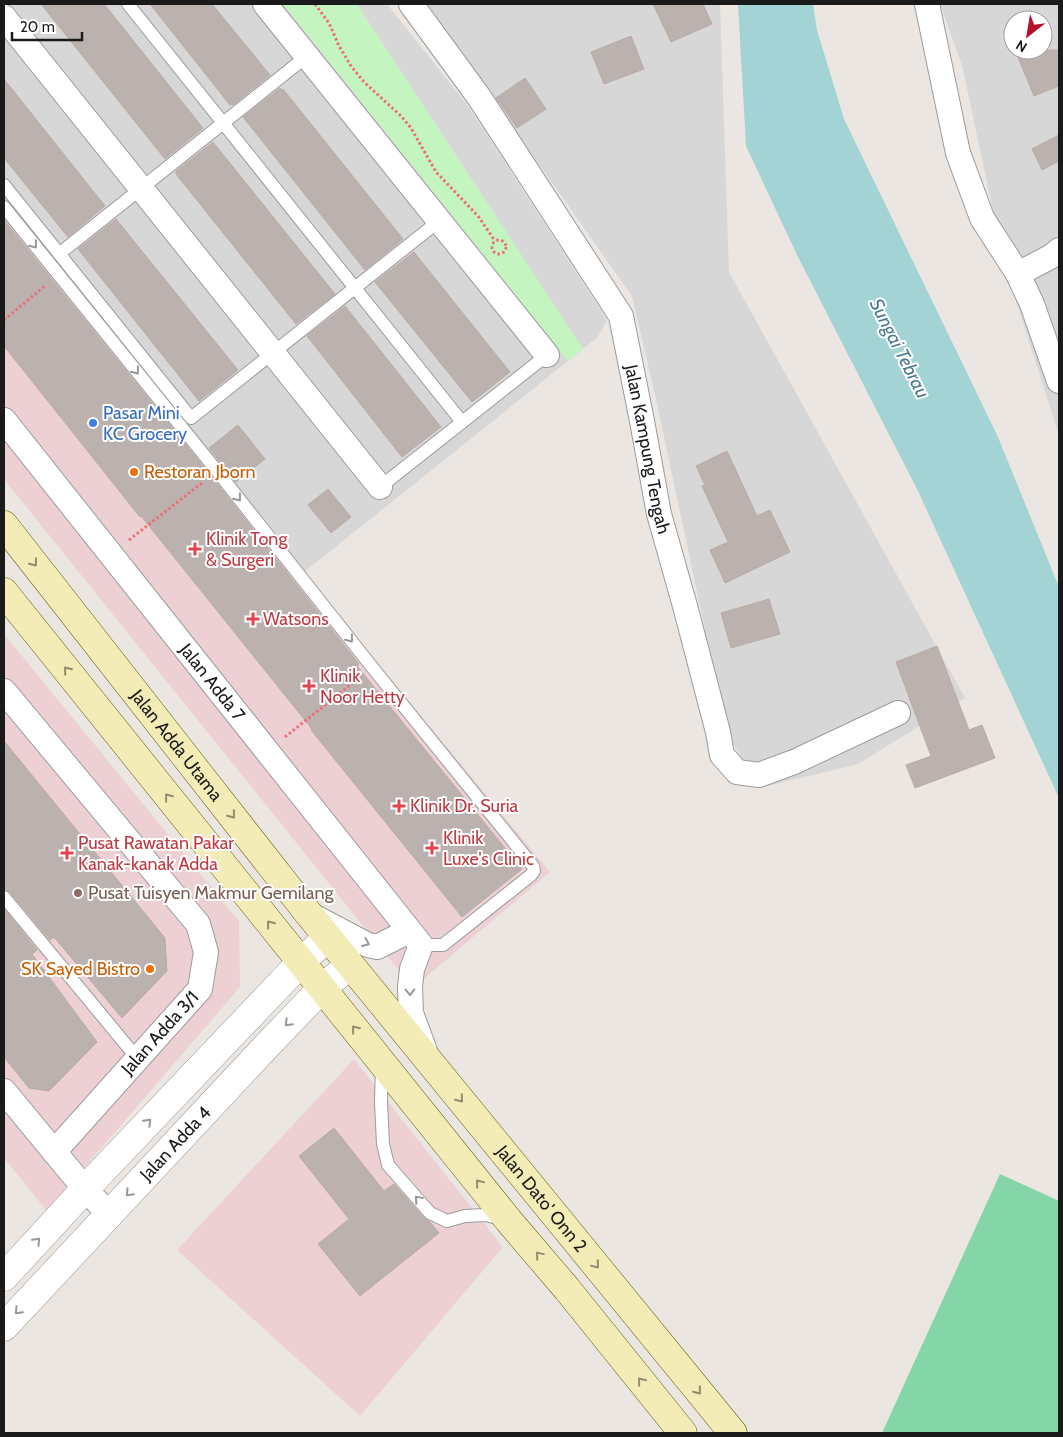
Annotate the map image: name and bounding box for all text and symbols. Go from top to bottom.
scale bar [12,10,82,42]
north arrow [1003,10,1053,60]
text: 20 m [20,18,55,36]
text: N [1012,36,1030,56]
one-way arrow [29,239,37,248]
water label: Sungai Tebrau [865,295,934,402]
street label: Jalan Kampung Tengah [620,362,675,536]
one-way arrow [131,366,140,375]
place label: Pasar Mini KC Grocery [103,402,187,445]
marker: Pasar Mini KC Grocery [87,417,99,429]
place label: Restoran Jborn [144,461,255,483]
marker: Restoran Jborn [128,466,140,478]
one-way arrow [233,492,241,501]
place label: Klinik Tong & Surgeri [206,528,288,571]
marker: Klinik Tong & Surgeri [188,542,202,556]
one-way arrow [29,558,38,567]
place label: Watsons [263,608,329,630]
marker: Watsons [247,613,259,625]
one-way arrow [344,633,352,642]
street label: Jalan Adda 7 [174,638,250,725]
place label: Klinik Noor Hetty [320,665,405,708]
one-way arrow [63,667,72,676]
marker: Klinik Noor Hetty [302,679,316,693]
street label: Jalan Adda Utama [126,684,227,806]
one-way arrow [166,794,174,803]
place label: Klinik Dr. Suria [410,795,519,817]
marker: Klinik Dr. Suria [392,799,406,813]
one-way arrow [226,810,235,819]
place label: Klinik Luxe's Clinic [443,827,534,870]
place label: Pusat Rawatan Pakar Kanak-kanak Adda [78,832,234,875]
marker: Klinik Luxe's Clinic [425,841,439,855]
marker: Pusat Rawatan Pakar Kanak-kanak Adda [60,846,74,860]
place label: Pusat Tuisyen Makmur Gemilang [88,882,335,904]
marker: Pusat Tuisyen Makmur Gemilang [72,887,84,899]
one-way arrow [267,920,276,929]
one-way arrow [361,937,370,948]
place label: SK Sayed Bistro [21,958,140,980]
marker: SK Sayed Bistro [144,963,156,975]
street label: Jalan Adda 3/1 [116,987,203,1080]
one-way arrow [405,989,415,997]
one-way arrow [285,1017,294,1026]
one-way arrow [353,1026,361,1035]
one-way arrow [454,1093,462,1102]
street label: Jalan Adda 4 [135,1102,216,1186]
one-way arrow [142,1119,151,1128]
street label: Jalan Dato' Onn 2 [491,1140,592,1257]
one-way arrow [475,1179,484,1188]
one-way arrow [126,1187,135,1196]
one-way arrow [415,1195,424,1204]
one-way arrow [31,1237,40,1246]
one-way arrow [535,1252,544,1261]
one-way arrow [590,1259,598,1268]
one-way arrow [15,1306,24,1315]
one-way arrow [638,1378,647,1387]
one-way arrow [693,1385,701,1394]

